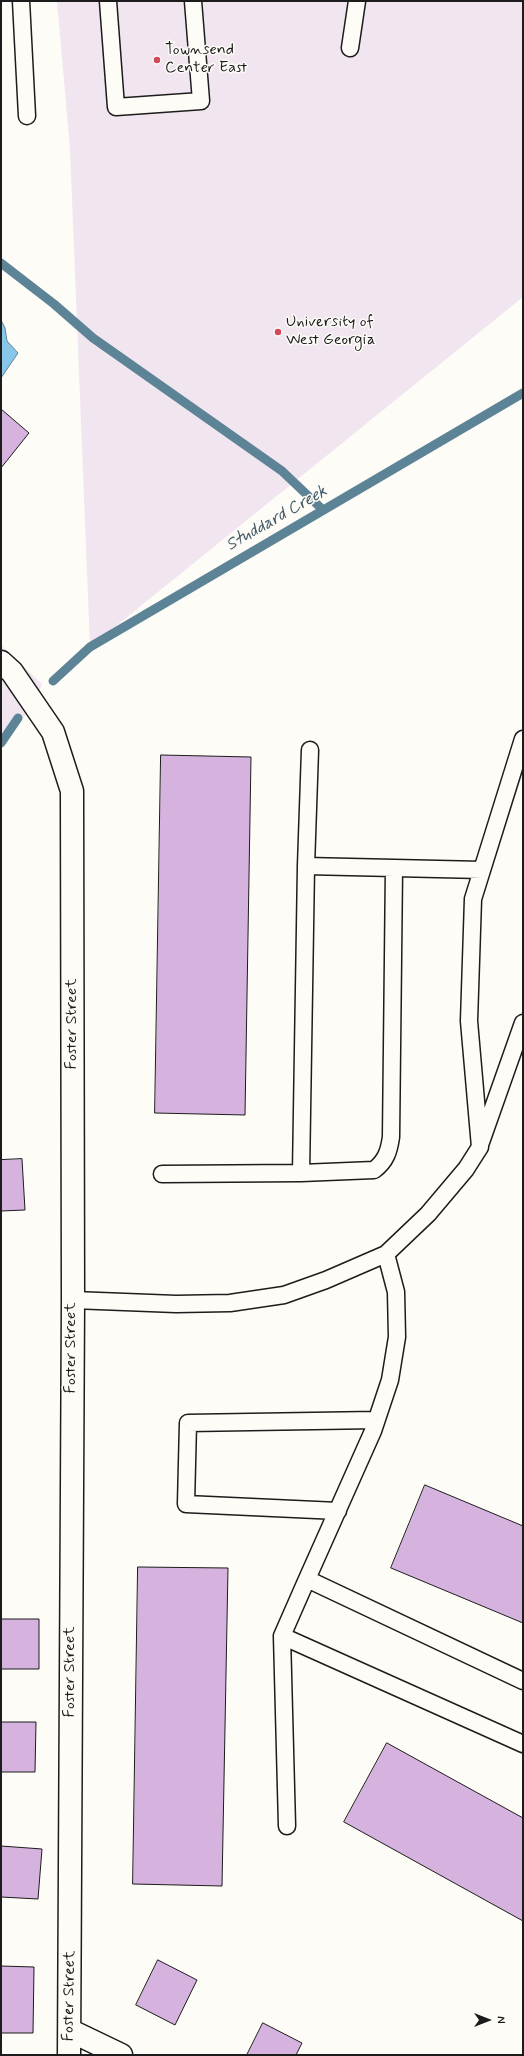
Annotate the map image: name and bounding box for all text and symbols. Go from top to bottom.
place label: Townsend Center East [165,41,247,79]
marker: Townsend Center East [152,55,162,65]
place label: University of West Georgia [286,313,375,351]
marker: University of West Georgia [273,327,283,337]
water label: Studdard Creek [223,482,331,556]
street label: Foster Street [63,978,83,1070]
street label: Foster Street [62,1302,82,1394]
street label: Foster Street [61,1626,81,1718]
street label: Foster Street [60,1950,80,2042]
north arrow [468,2000,508,2040]
text: N [493,2016,507,2024]

